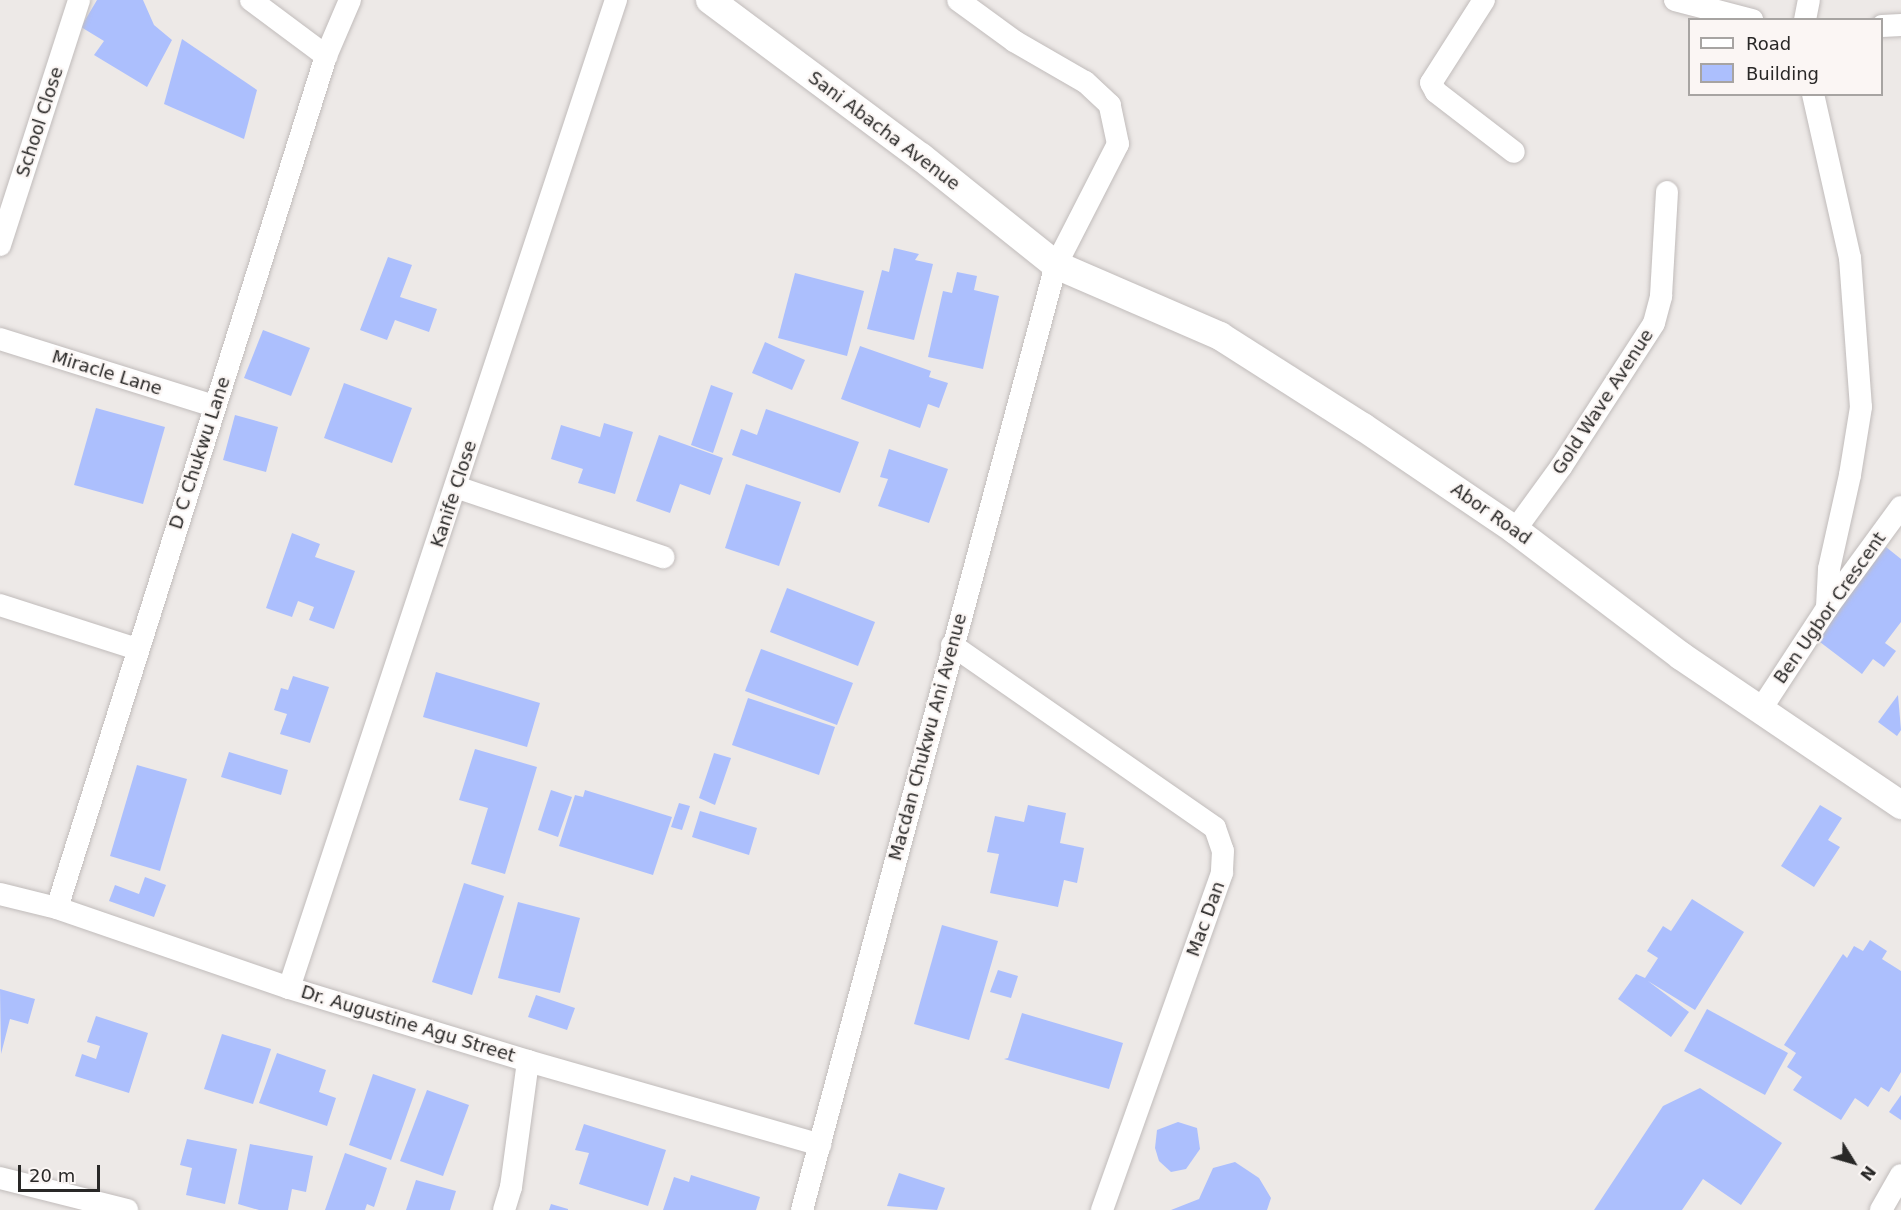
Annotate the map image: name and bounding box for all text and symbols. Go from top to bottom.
legend [1688,18,1883,96]
text: Road [1746,33,1791,54]
text: Building [1746,63,1819,84]
street label: School Close [12,64,68,180]
street label: Sani Abacha Avenue [804,67,964,195]
street label: Gold Wave Avenue [1548,325,1658,479]
street label: Miracle Lane [49,346,165,400]
street label: D C Chukwu Lane [165,374,235,532]
street label: Kanife Close [427,438,481,550]
street label: Abor Road [1447,478,1535,550]
street label: Ben Ugbor Crescent [1769,528,1891,688]
street label: Macdan Chukwu Ani Avenue [885,611,971,863]
street label: Mac Dan [1182,878,1230,960]
street label: Dr. Augustine Agu Street [298,981,518,1067]
north arrow [1823,1132,1883,1192]
scale bar [21,1153,104,1191]
text: N [1856,1162,1879,1184]
text: 20 m [29,1165,75,1186]

